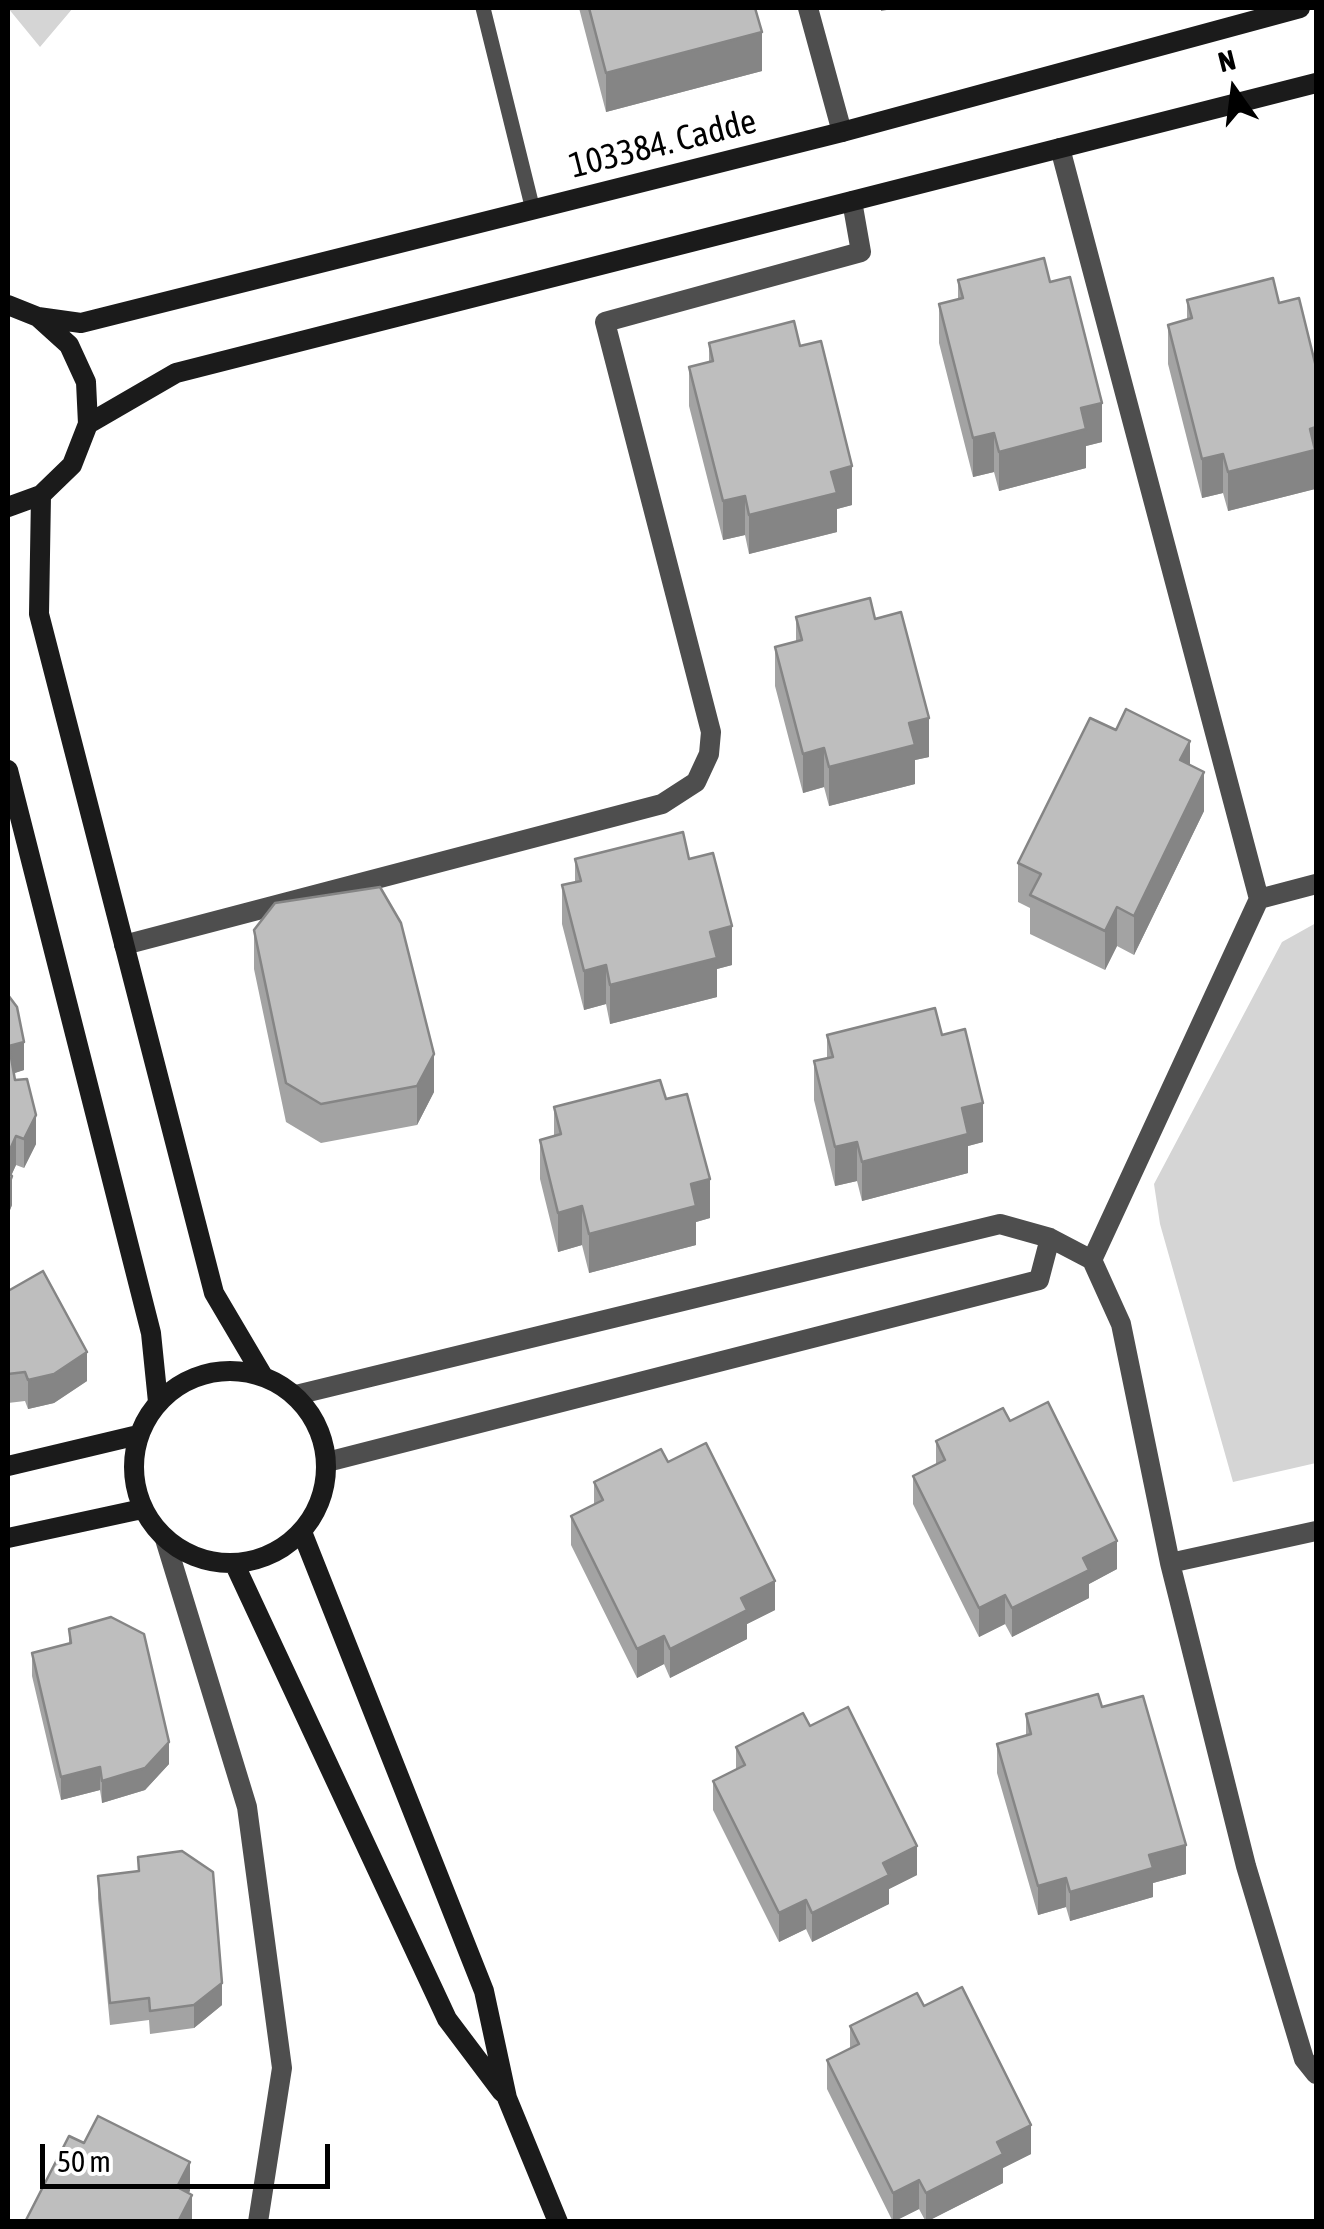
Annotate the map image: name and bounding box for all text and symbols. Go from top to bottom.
north arrow [1184,40,1284,140]
text: N [1215,43,1239,78]
street label: 103384. Cadde [565,101,761,187]
scale bar [45,2124,335,2186]
text: 50 m [57,2144,111,2178]

